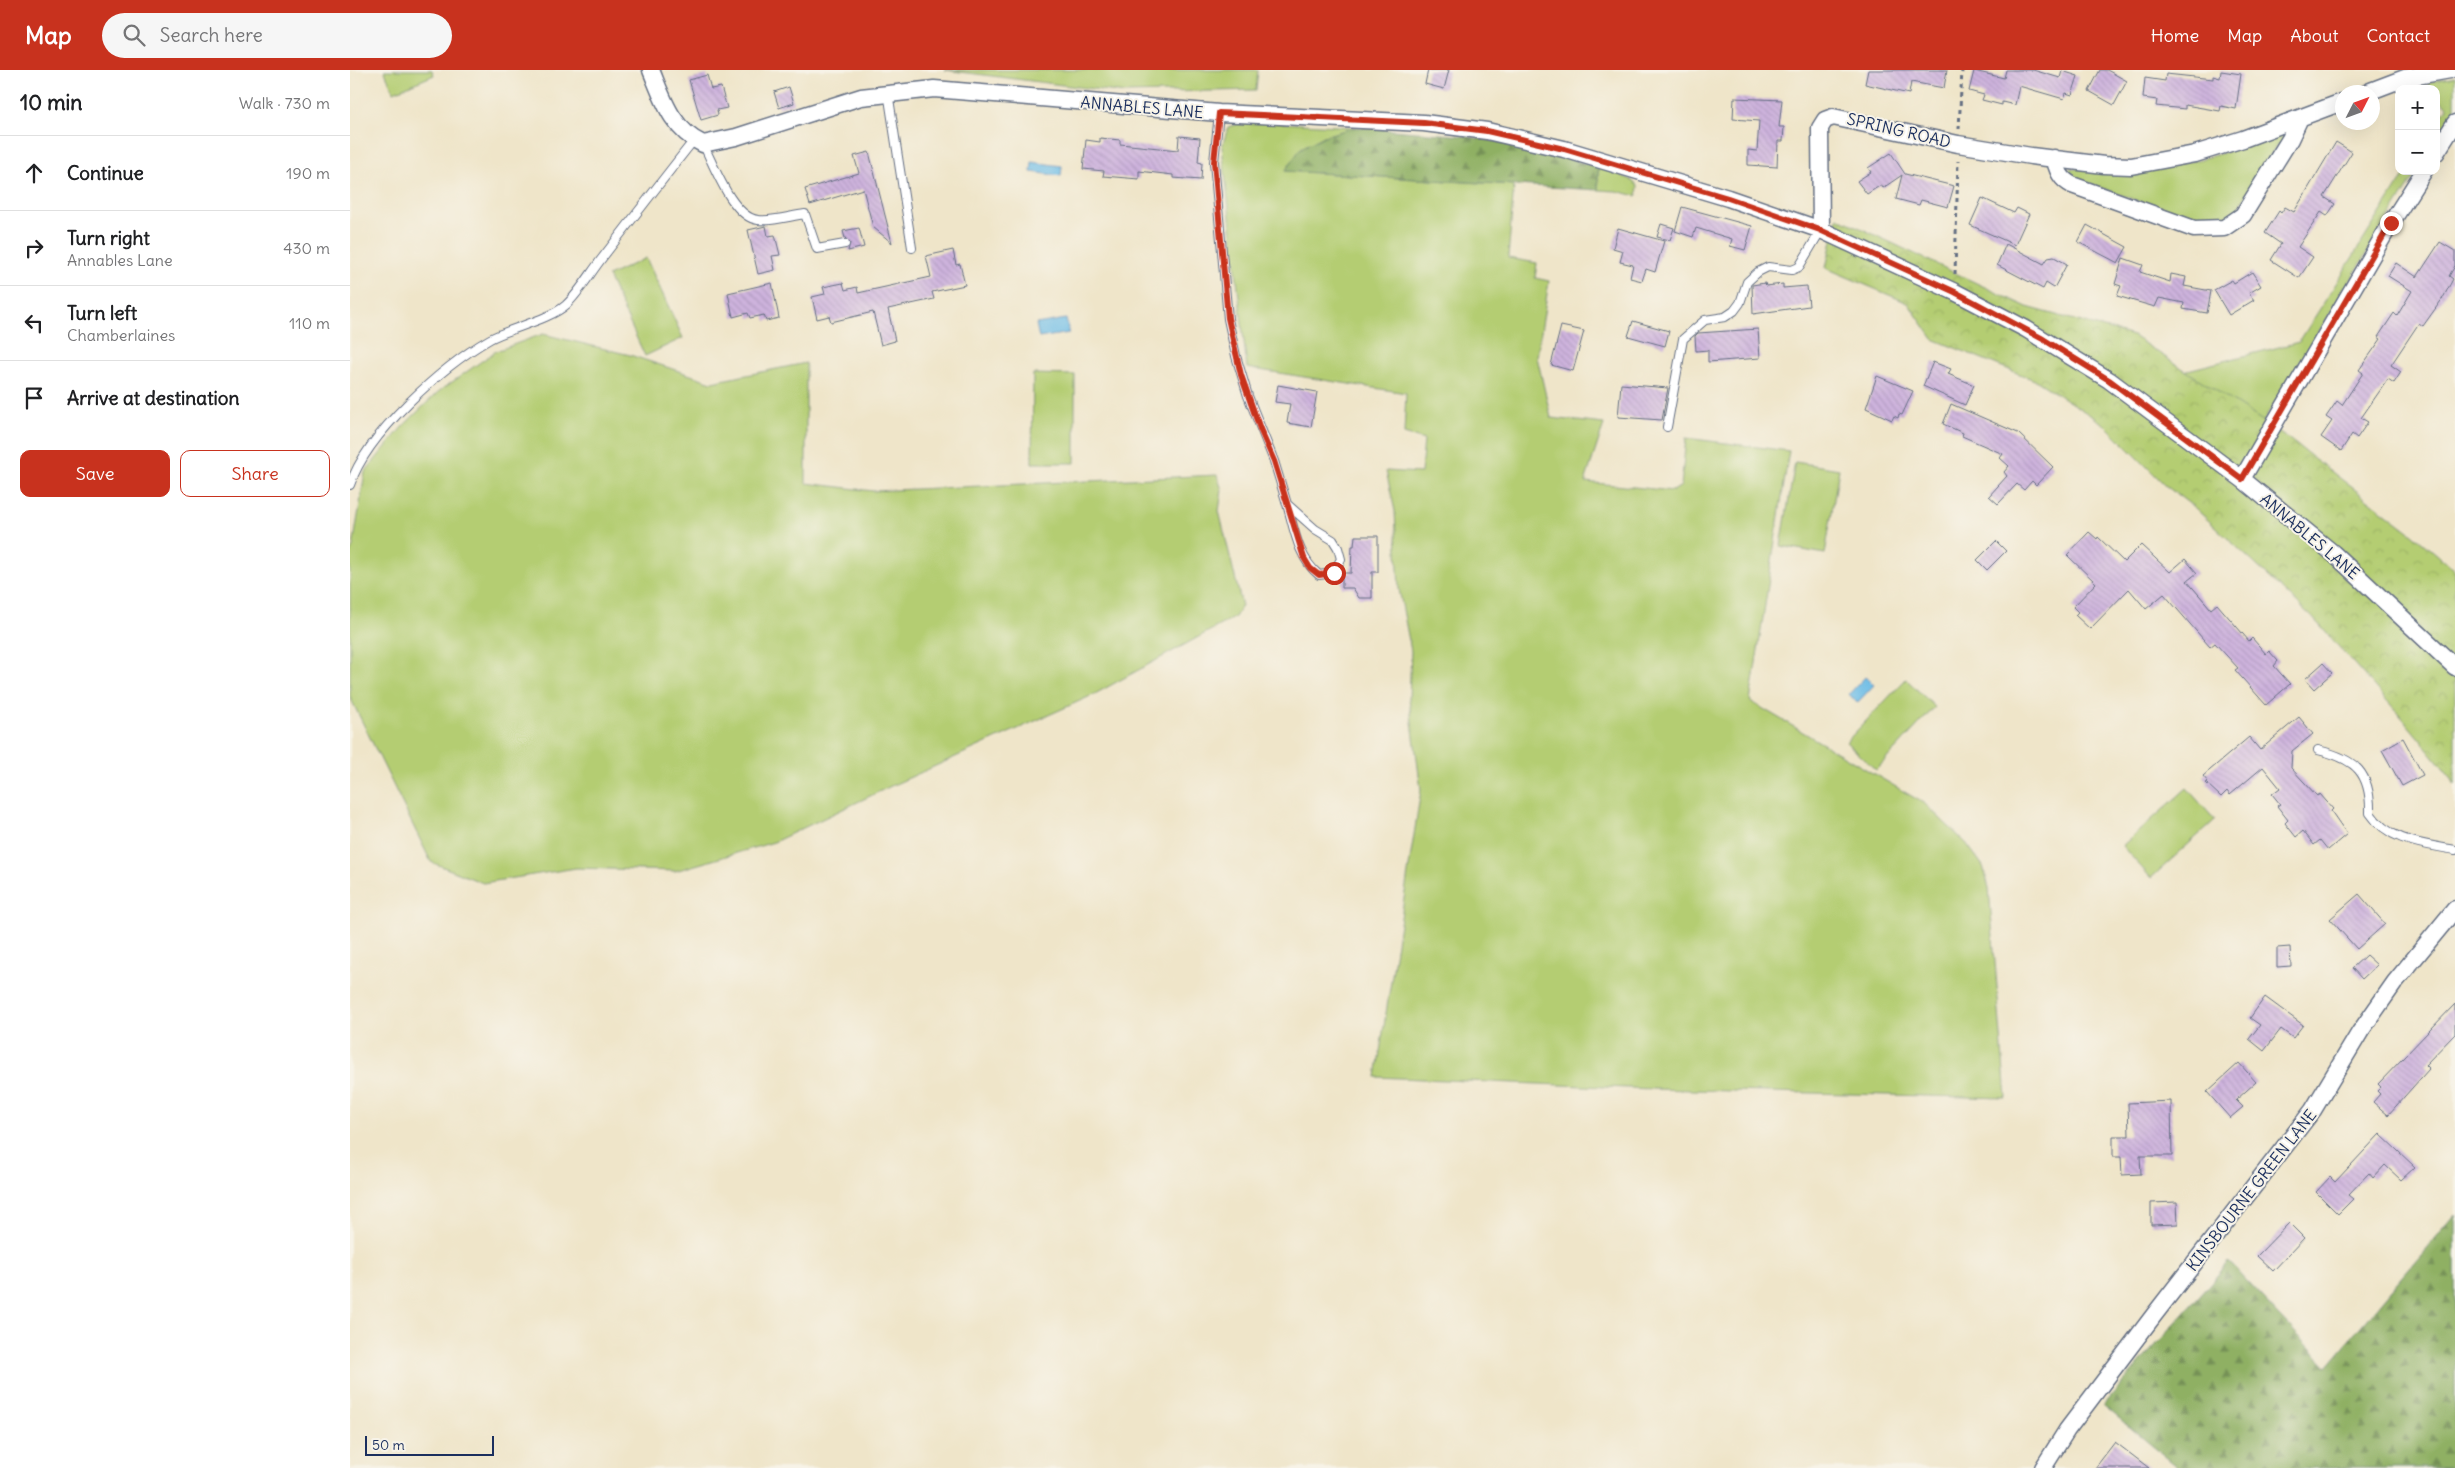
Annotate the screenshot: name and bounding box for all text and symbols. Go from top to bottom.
search box [102,13,452,58]
text: Map [25,20,72,50]
icon: search [120,21,148,49]
text: Search here [160,23,263,47]
text: Home [2151,24,2199,47]
text: Map [2227,24,2262,47]
text: About [2290,24,2338,47]
text: Contact [2366,24,2430,47]
north arrow [2335,85,2380,130]
map controls [2395,85,2440,175]
button: + [2395,85,2440,130]
text: 10 min [20,89,82,116]
street label: ANNABLES LANE [1080,92,1204,122]
text: Walk · 730 m [239,93,330,113]
street label: SPRING ROAD [1845,108,1953,152]
button: − [2395,130,2440,175]
icon: ahead [20,159,48,187]
text: Continue [67,161,144,185]
text: 190 m [286,163,330,183]
route end [2380,212,2403,235]
text: Turn right [67,226,150,250]
icon: right [20,234,48,262]
text: 430 m [283,238,330,258]
text: Annables Lane [67,250,173,270]
text: Turn left [67,301,137,325]
icon: left [20,309,48,337]
text: 110 m [289,313,330,333]
text: Chamberlaines [67,325,175,345]
icon: arrive [20,384,48,412]
text: Arrive at destination [67,386,240,410]
button: Save [20,450,170,497]
button: Share [180,450,330,497]
street label: ANNABLES LANE [2256,489,2364,583]
route start [1323,562,1346,585]
street label: KINSBOURNE GREEN LANE [2182,1105,2320,1275]
scale bar [365,1433,494,1456]
text: 50 m [372,1436,405,1454]

